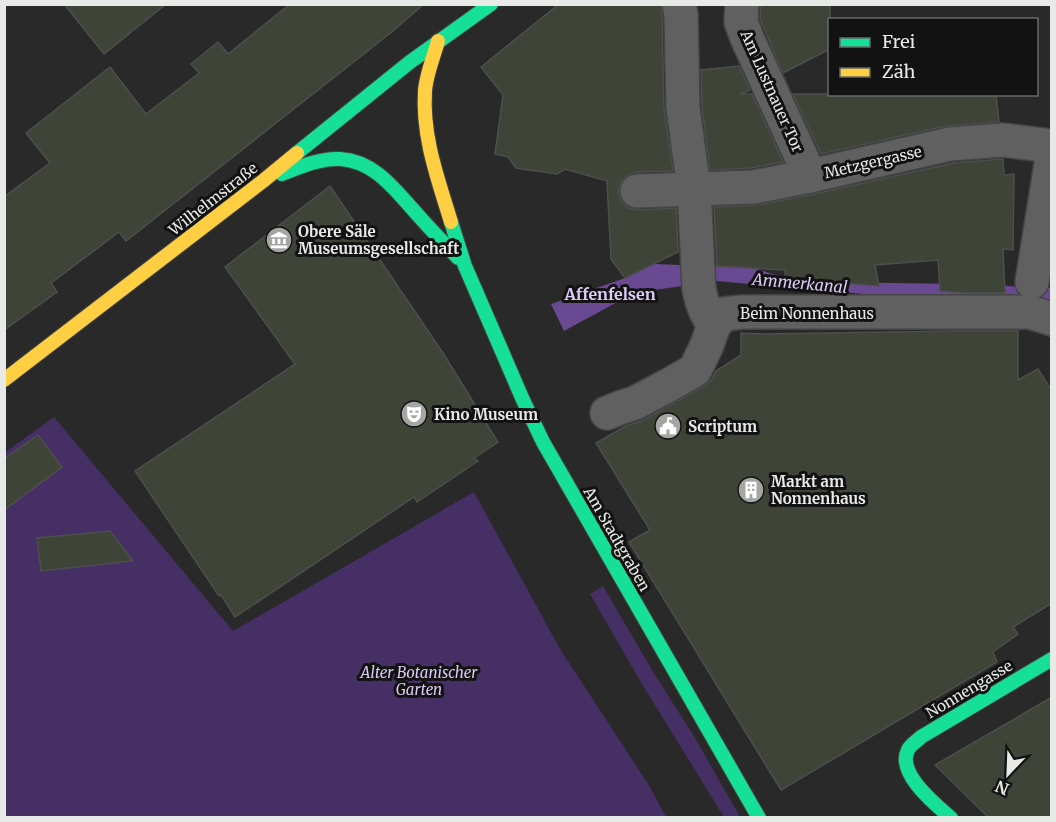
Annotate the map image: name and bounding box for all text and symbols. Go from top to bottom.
legend [828,18,1038,96]
street label: Am Lustnauer Tor [736,26,808,155]
text: Frei [882,30,916,53]
text: Zäh [882,60,916,83]
street label: Metzgergasse [822,142,924,182]
street label: Wilhelmstraße [164,158,261,240]
place label: Obere Säle Museumsgesellschaft [298,222,459,258]
museum icon: Obere Säle Museumsgesellschaft [264,225,294,255]
water label: Ammerkanal [750,269,849,297]
district label: Affenfelsen [563,284,656,304]
street label: Beim Nonnenhaus [740,304,874,323]
theatre icon: Kino Museum [399,399,429,429]
place label: Kino Museum [434,405,538,424]
public building icon: Scriptum [653,411,683,441]
place label: Scriptum [688,417,757,436]
place label: Markt am Nonnenhaus [771,472,866,508]
building icon: Markt am Nonnenhaus [736,475,766,505]
street label: Am Stadtgraben [579,483,655,595]
street label: Nonnengasse [922,656,1016,722]
park label: Alter Botanischer Garten [360,663,478,699]
north arrow [978,744,1038,804]
text: N [992,776,1012,799]

